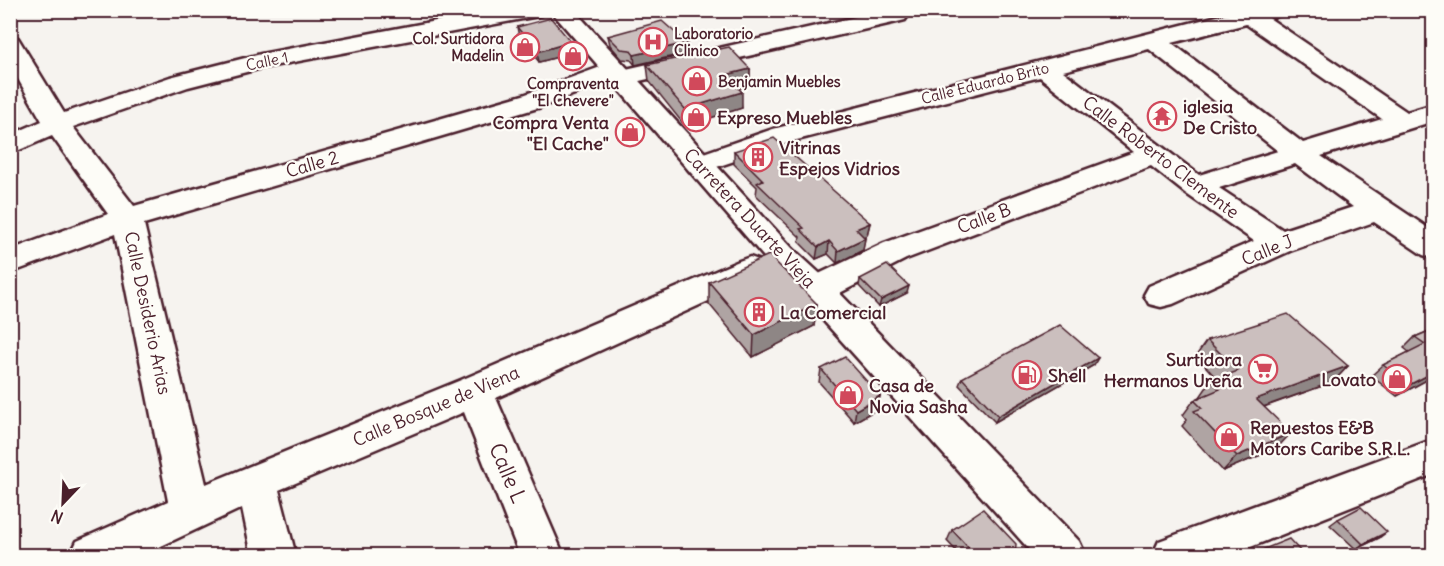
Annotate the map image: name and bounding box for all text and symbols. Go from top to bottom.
place label: Laboratorio Clinico [674,24,754,60]
hospital icon: Laboratorio Clinico [637,26,669,58]
place label: Col. Surtidora Madelin [412,29,504,65]
shop icon: Col. Surtidora Madelin [509,31,541,63]
shop icon: Compraventa "El Chevere" [557,40,589,72]
street label: Calle 1 [244,47,290,75]
street label: Calle Eduardo Brito [919,58,1051,108]
shop icon: Benjamin Muebles [681,65,713,97]
place label: Benjamin Muebles [718,72,841,91]
place label: Compraventa "El Chevere" [527,74,619,110]
street label: Calle Roberto Clemente [1078,91,1244,223]
place label: iglesia De Cristo [1183,95,1257,139]
temple icon: iglesia De Cristo [1146,100,1178,132]
shop icon: Expreso Muebles [680,101,712,133]
place label: Expreso Muebles [717,106,852,129]
place label: Compra Venta "El Cache" [493,111,609,155]
shop icon: Compra Venta "El Cache" [614,116,646,148]
place label: Vitrinas Espejos Vidrios [779,136,900,180]
building icon: Vitrinas Espejos Vidrios [742,141,774,173]
street label: Carretera Duarte Vieja [679,143,821,293]
street label: Calle 2 [283,145,341,182]
street label: Calle B [954,198,1014,238]
street label: Calle Desiderio Arias [119,229,177,397]
street label: Calle J [1238,229,1296,271]
building icon: La Comercial [743,296,775,328]
place label: La Comercial [780,301,886,324]
place label: Surtidora Hermanos Ureña [1104,348,1242,392]
supermarket icon: Surtidora Hermanos Ureña [1247,353,1279,385]
fuel station icon: Shell [1011,359,1043,391]
street label: Calle Bosque de Viena [349,361,523,451]
shop icon: Lovato [1381,363,1413,395]
place label: Shell [1048,364,1086,387]
place label: Lovato [1321,368,1376,391]
place label: Casa de Novia Sasha [869,374,968,418]
shop icon: Casa de Novia Sasha [832,379,864,411]
place label: Repuestos E&B Motors Caribe S.R.L. [1250,416,1410,460]
shop icon: Repuestos E&B Motors Caribe S.R.L. [1213,421,1245,453]
street label: Calle L [483,439,533,507]
north arrow [33,473,93,533]
text: N [48,505,66,528]

